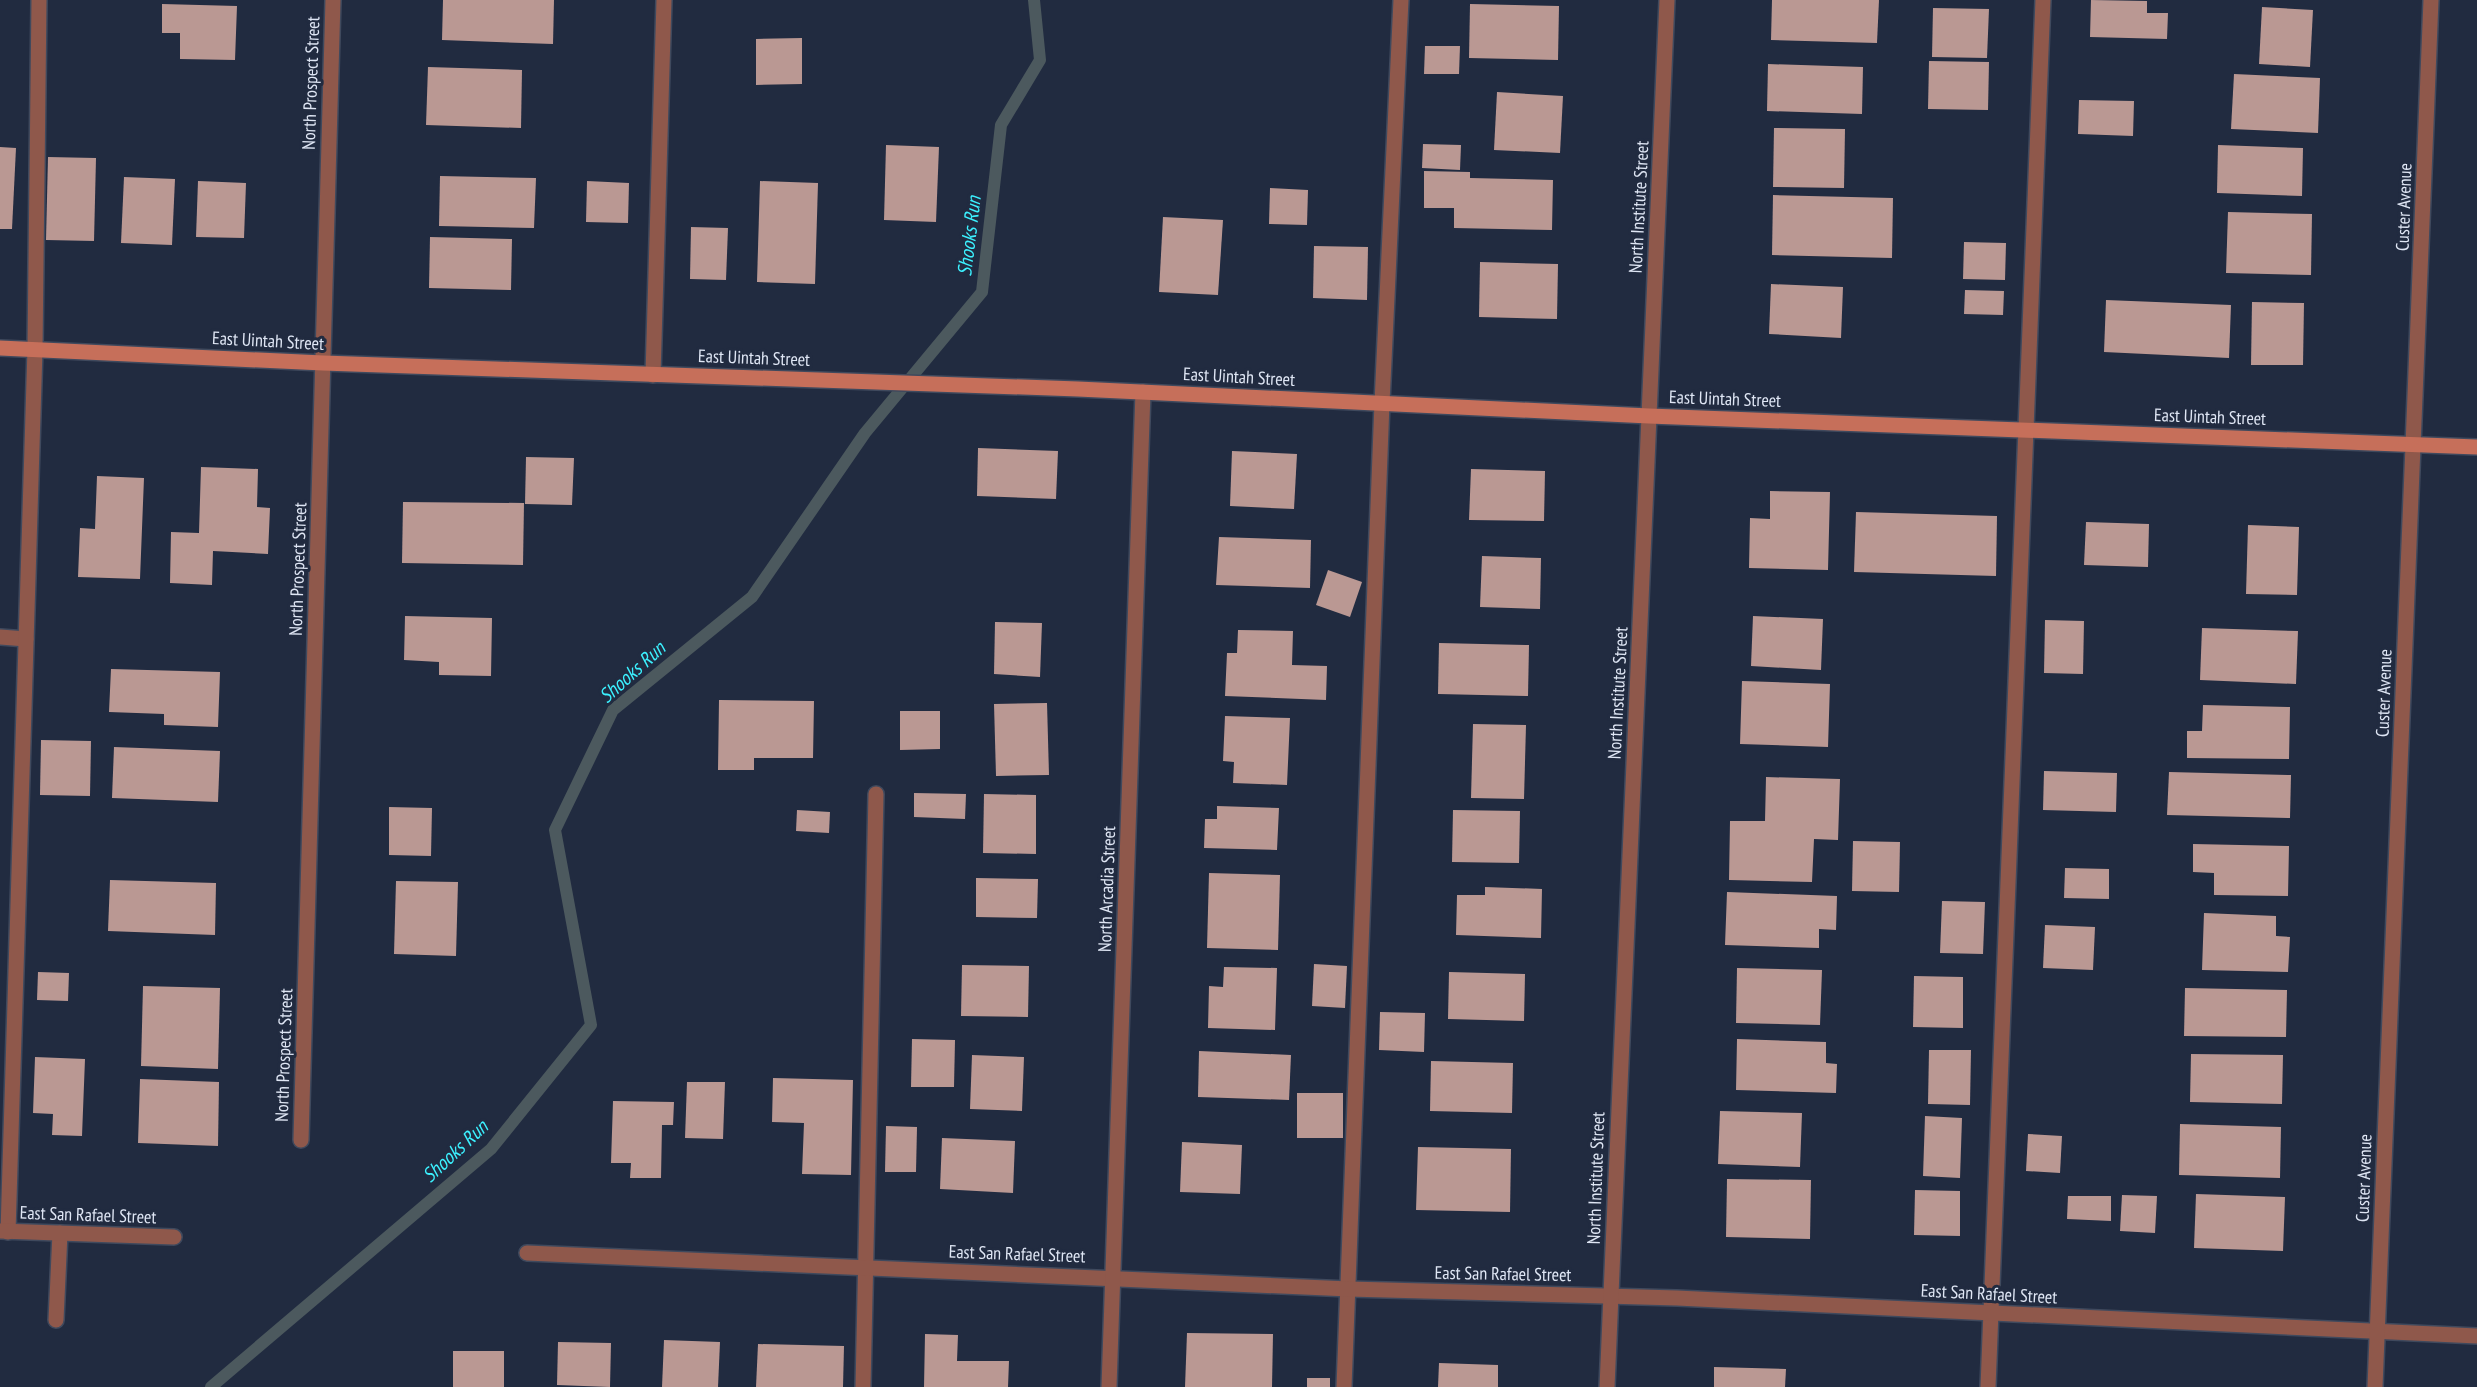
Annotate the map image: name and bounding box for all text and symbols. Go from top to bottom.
street label: North Prospect Street [297,16,324,150]
street label: North Institute Street [1624,140,1653,274]
street label: Custer Avenue [2390,163,2417,251]
water label: Shooks Run [951,193,987,278]
street label: East Uintah Street [211,326,325,355]
street label: East Uintah Street [698,344,810,371]
street label: East Uintah Street [1182,362,1296,391]
street label: East Uintah Street [1669,385,1781,412]
street label: East Uintah Street [2154,403,2266,430]
street label: North Prospect Street [284,502,311,636]
street label: North Institute Street [1603,626,1632,760]
water label: Shooks Run [593,635,671,709]
street label: Custer Avenue [2370,649,2397,737]
street label: North Arcadia Street [1093,826,1120,952]
street label: North Prospect Street [270,988,297,1122]
street label: North Institute Street [1582,1111,1609,1245]
water label: Shooks Run [417,1113,494,1188]
street label: Custer Avenue [2350,1134,2377,1222]
street label: East San Rafael Street [19,1201,157,1228]
street label: East San Rafael Street [948,1240,1086,1267]
street label: East San Rafael Street [1434,1261,1572,1286]
street label: East San Rafael Street [1920,1278,2058,1309]

